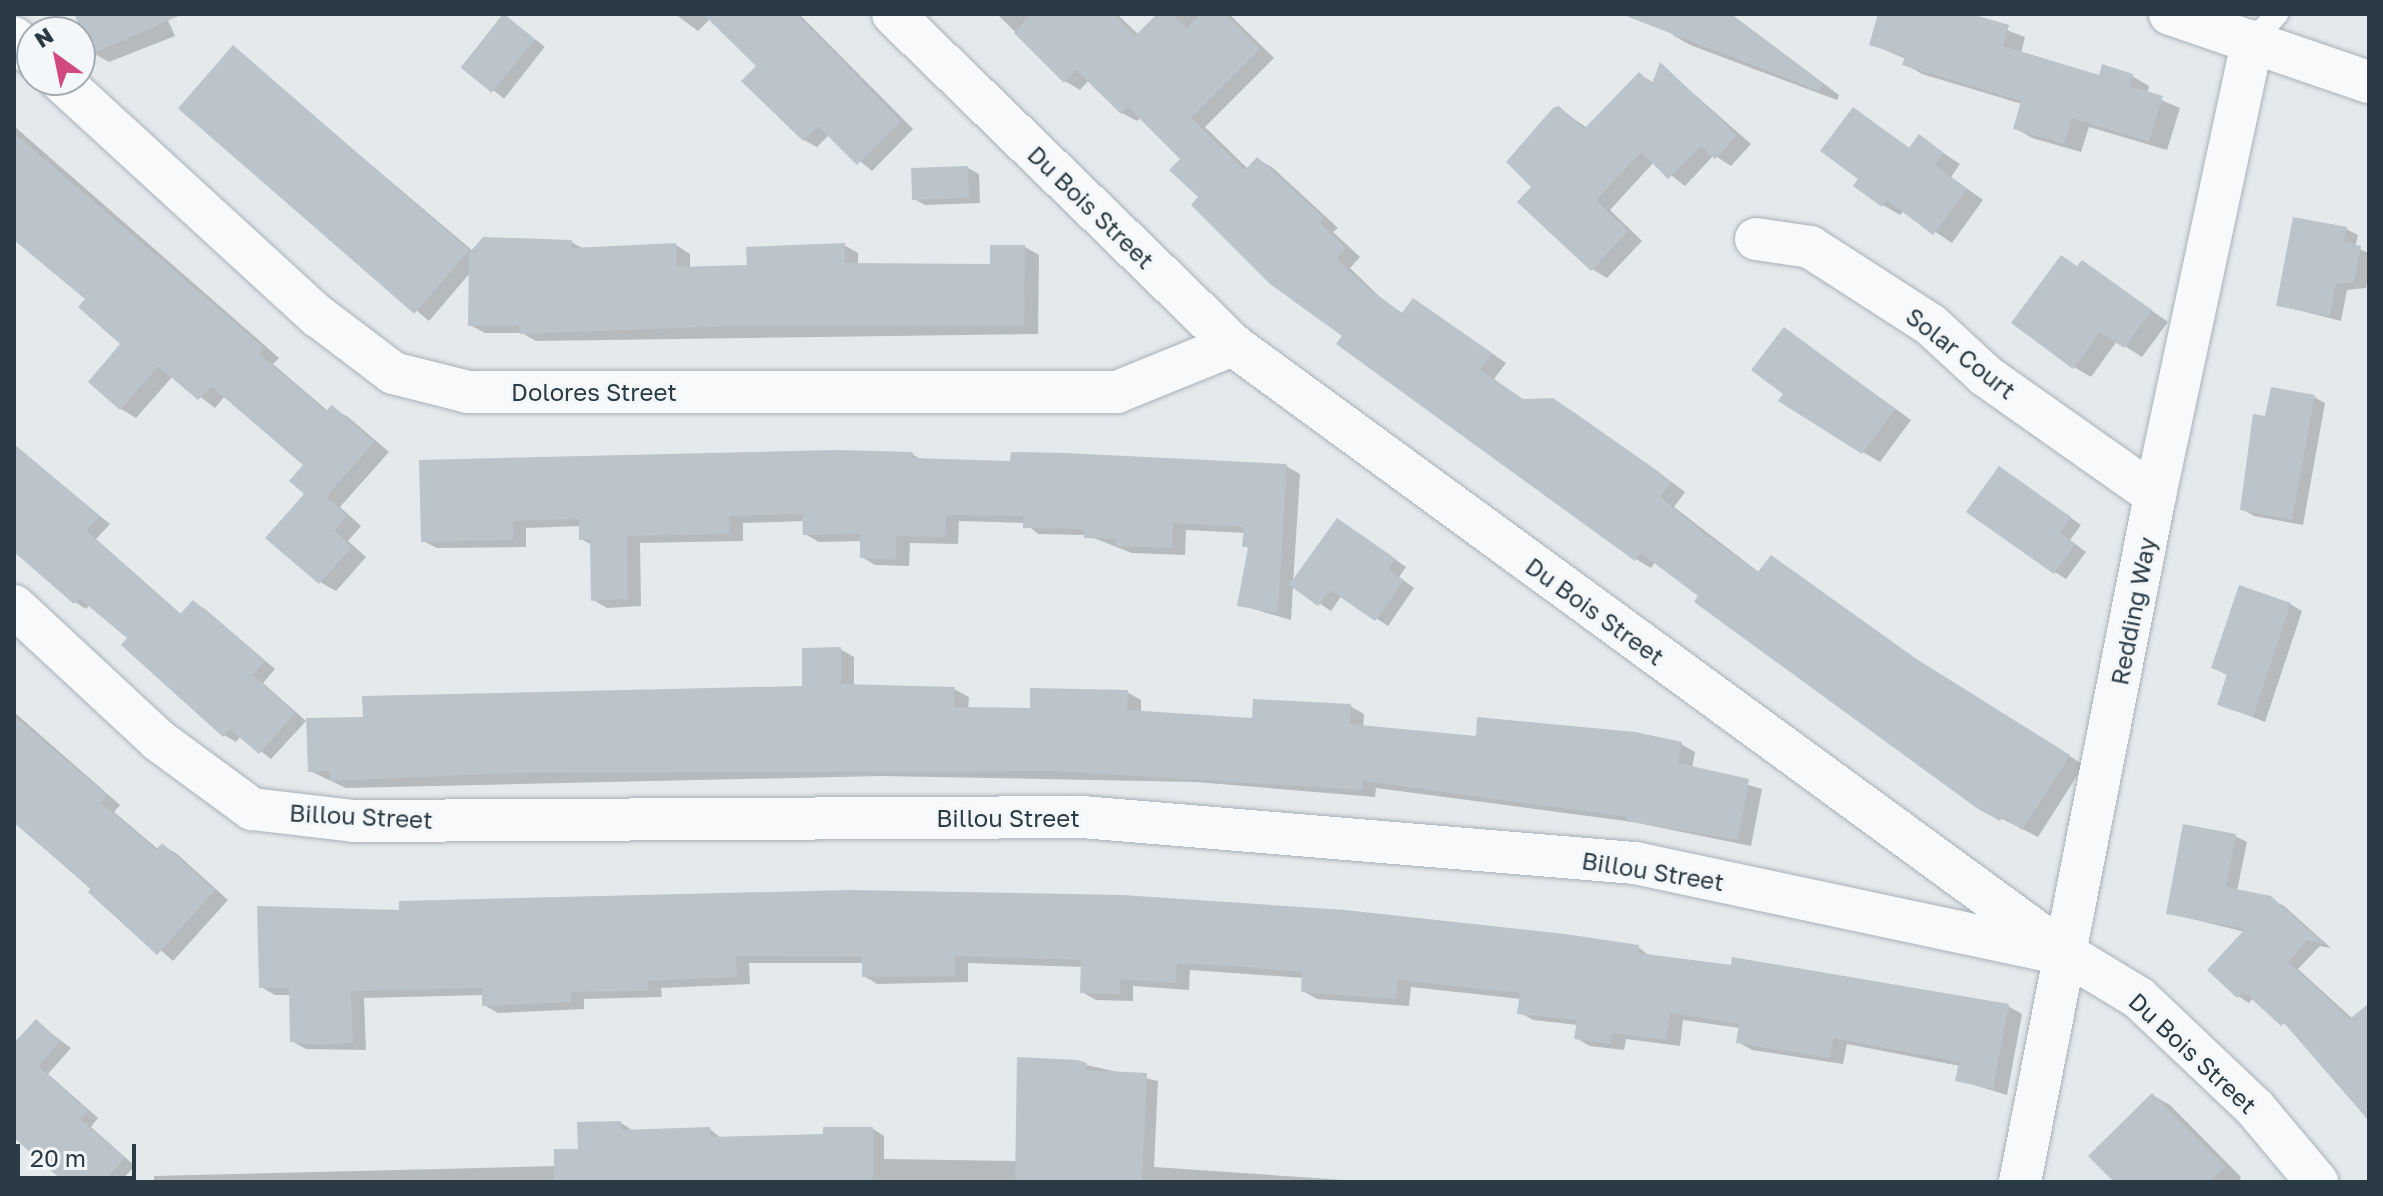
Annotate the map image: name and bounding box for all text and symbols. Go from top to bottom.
north arrow [16,16,96,96]
text: N [29,21,58,53]
street label: Du Bois Street [1022,140,1160,274]
street label: Solar Court [1901,301,2021,405]
street label: Dolores Street [511,378,677,406]
street label: Redding Way [2105,535,2161,687]
street label: Du Bois Street [1520,551,1670,671]
street label: Billou Street [289,798,433,834]
street label: Billou Street [936,804,1080,832]
street label: Billou Street [1580,846,1726,896]
street label: Du Bois Street [2123,987,2263,1119]
scale bar [20,1128,140,1178]
text: 20 m [30,1143,86,1172]

